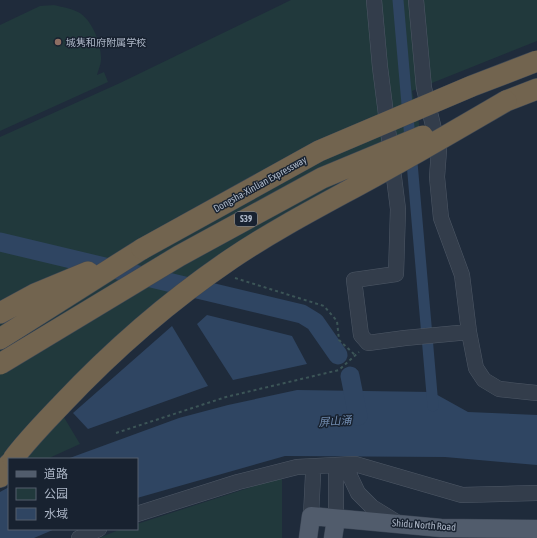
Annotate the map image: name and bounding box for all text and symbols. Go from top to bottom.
marker: 城隽和府附属学校 [53,37,63,47]
place label: 城隽和府附属学校 [66,37,146,48]
street label: Dongsha-Xinlian Expressway [212,154,308,214]
road number: S39 [235,212,257,226]
water label: 屏山涌 [318,414,354,428]
legend [8,458,138,530]
text: 道路 [44,467,68,481]
text: 公园 [44,487,68,501]
text: 水域 [44,507,68,521]
street label: Shidu North Road [392,517,457,533]

